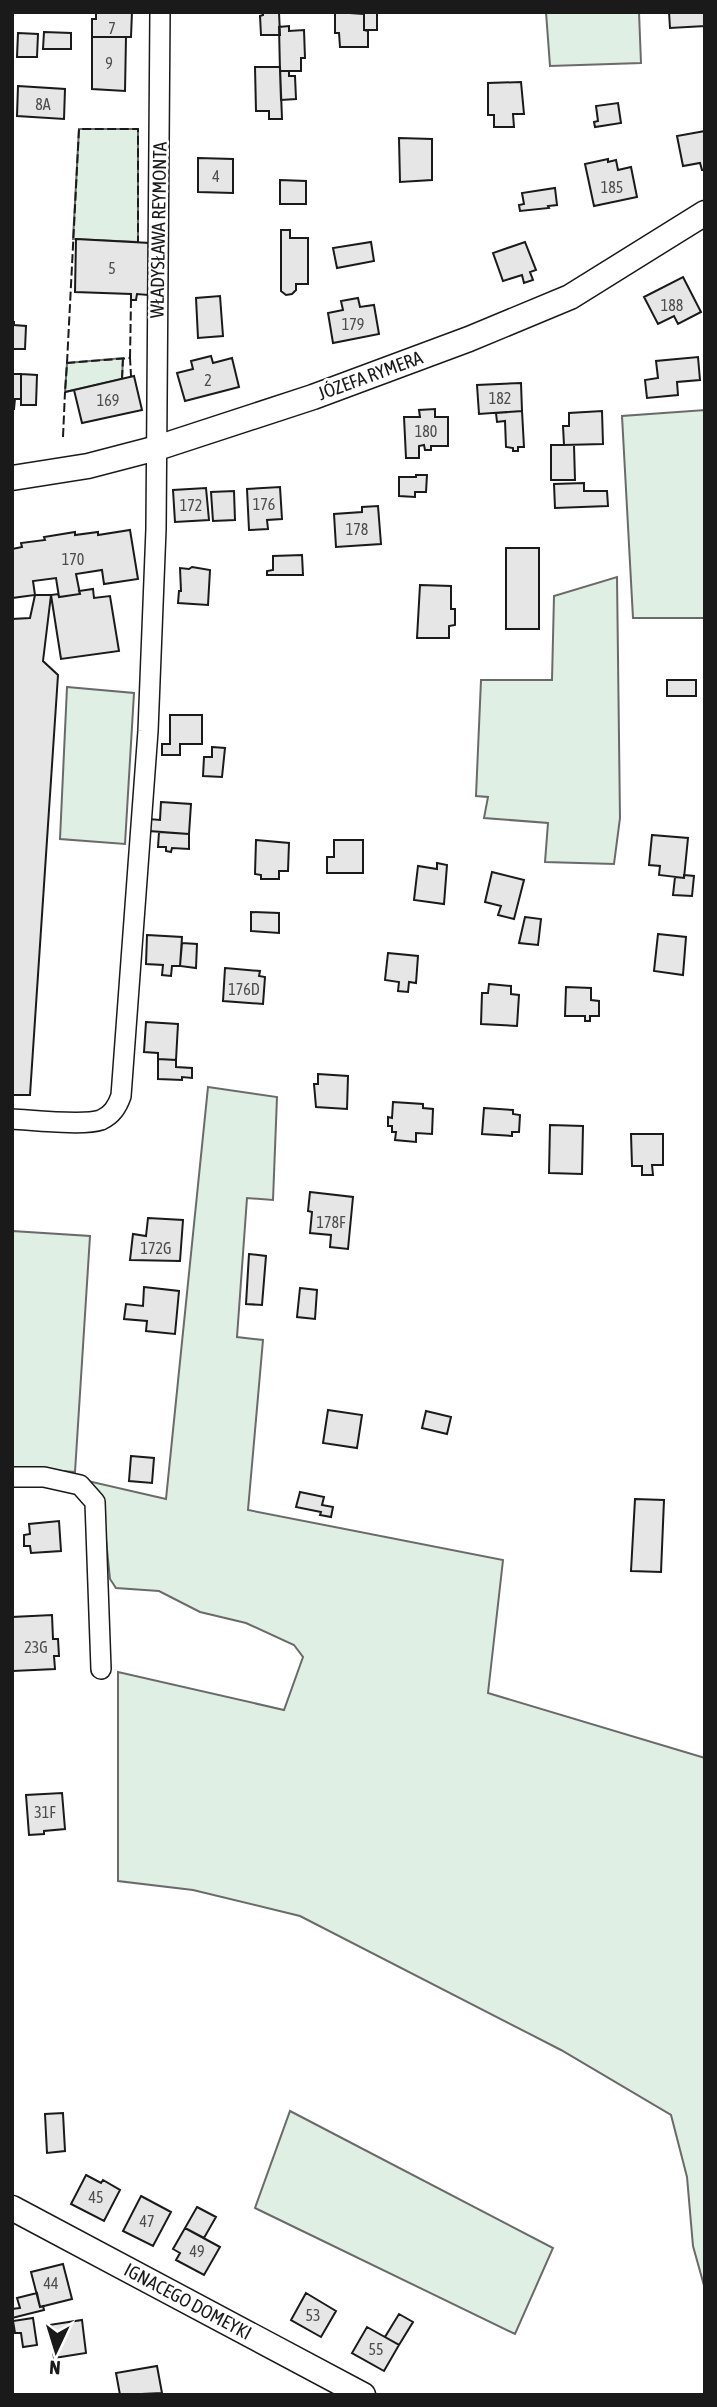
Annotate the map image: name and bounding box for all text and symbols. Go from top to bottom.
house number: 7 [108,19,116,37]
house number: 9 [105,54,113,72]
house number: 8A [35,95,51,113]
street label: WŁADYSŁAWA REYMONTA [145,141,171,318]
house number: 4 [212,167,220,185]
house number: 185 [601,178,623,196]
house number: 5 [108,259,116,277]
house number: 188 [661,296,683,314]
house number: 179 [342,315,364,333]
street label: JÓZEFA RYMERA [315,346,426,404]
house number: 2 [204,371,212,389]
house number: 182 [489,389,511,407]
house number: 169 [97,391,119,409]
house number: 180 [415,422,437,440]
house number: 176 [253,495,275,513]
house number: 172 [180,496,202,514]
house number: 178 [346,520,368,538]
house number: 170 [62,550,84,568]
house number: 176D [228,980,260,998]
house number: 178F [316,1213,346,1231]
house number: 172G [140,1239,172,1257]
house number: 23G [24,1638,48,1656]
house number: 31F [34,1803,56,1821]
house number: 45 [88,2188,104,2206]
house number: 47 [139,2212,155,2230]
house number: 49 [189,2242,205,2260]
street label: IGNACEGO DOMEYKI [121,2258,255,2344]
house number: 44 [43,2274,59,2292]
house number: 53 [305,2306,321,2324]
north arrow [21,2316,91,2386]
house number: 55 [368,2340,384,2358]
text: N [48,2357,61,2379]

